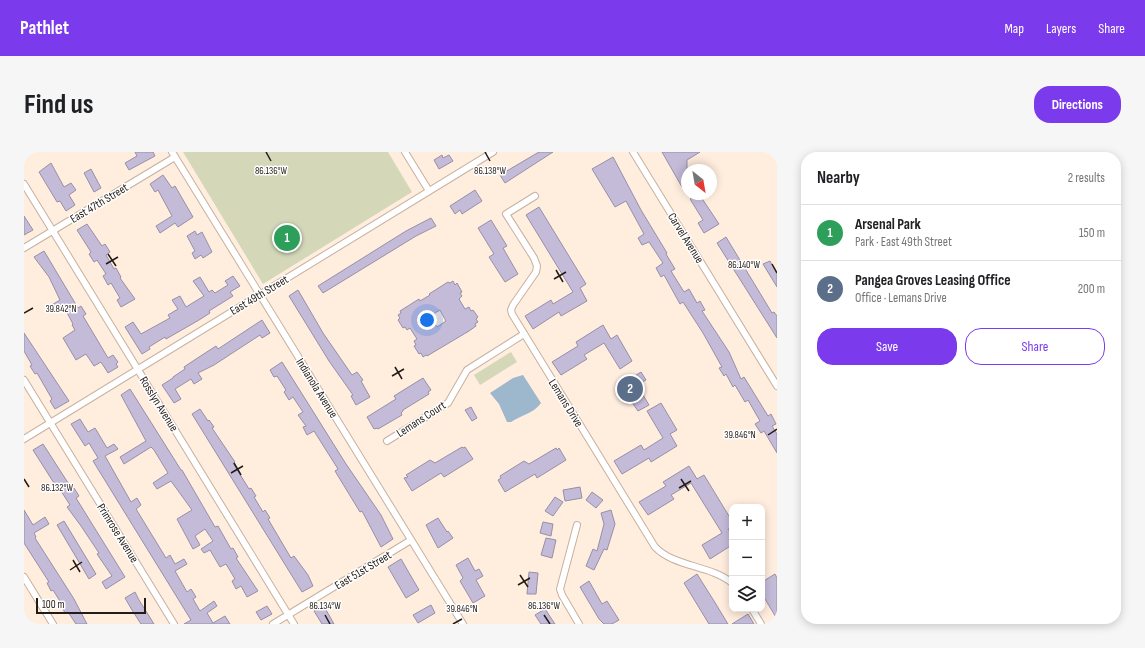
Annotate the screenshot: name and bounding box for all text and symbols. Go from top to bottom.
text: Pathlet [20,17,69,40]
text: Map [1004,20,1024,37]
text: Layers [1046,20,1076,37]
text: Share [1098,20,1125,37]
button: Directions [1034,86,1121,123]
text: Find us [24,88,93,121]
north arrow [681,164,717,200]
text: 86.136°W [255,165,288,177]
text: 86.138°W [474,165,506,177]
text: Nearby [817,168,860,188]
text: 2 results [1068,170,1105,186]
street label: East 47th Street [67,180,131,227]
street label: Carvel Avenue [664,210,707,266]
text: Arsenal Park [855,215,921,234]
pin: 1 [274,223,300,253]
text: 1 [827,225,833,241]
text: 150 m [1079,225,1105,241]
text: Park · East 49th Street [855,234,952,250]
text: 86.140°W [728,259,761,271]
text: Pangea Groves Leasing Office [855,271,1011,290]
street label: East 49th Street [227,272,292,319]
text: 2 [827,281,833,297]
text: 200 m [1078,281,1105,297]
text: Office · Lemans Drive [855,290,947,306]
text: 39.842°N [45,303,77,315]
your location [417,310,437,330]
button: Save [817,328,957,365]
button: Share [965,328,1105,365]
street label: Indianola Avenue [292,356,341,421]
street label: Rosslyn Avenue [136,374,181,435]
pin: 2 [617,374,643,404]
street label: Lemans Drive [545,376,586,430]
street label: Lemans Court [394,398,449,441]
text: 39.846°N [724,429,756,441]
text: 86.132°W [41,482,73,494]
street label: Primrose Avenue [93,501,142,566]
map controls [729,504,765,612]
button: + [729,504,765,540]
button: − [729,540,765,576]
street label: East 51st Street [332,547,395,593]
button: layers [729,576,765,612]
scale bar [36,596,146,615]
text: 100 m [42,598,64,611]
text: 86.134°W [309,600,341,612]
text: 86.136°W [528,600,561,612]
text: 39.846°N [446,603,478,615]

